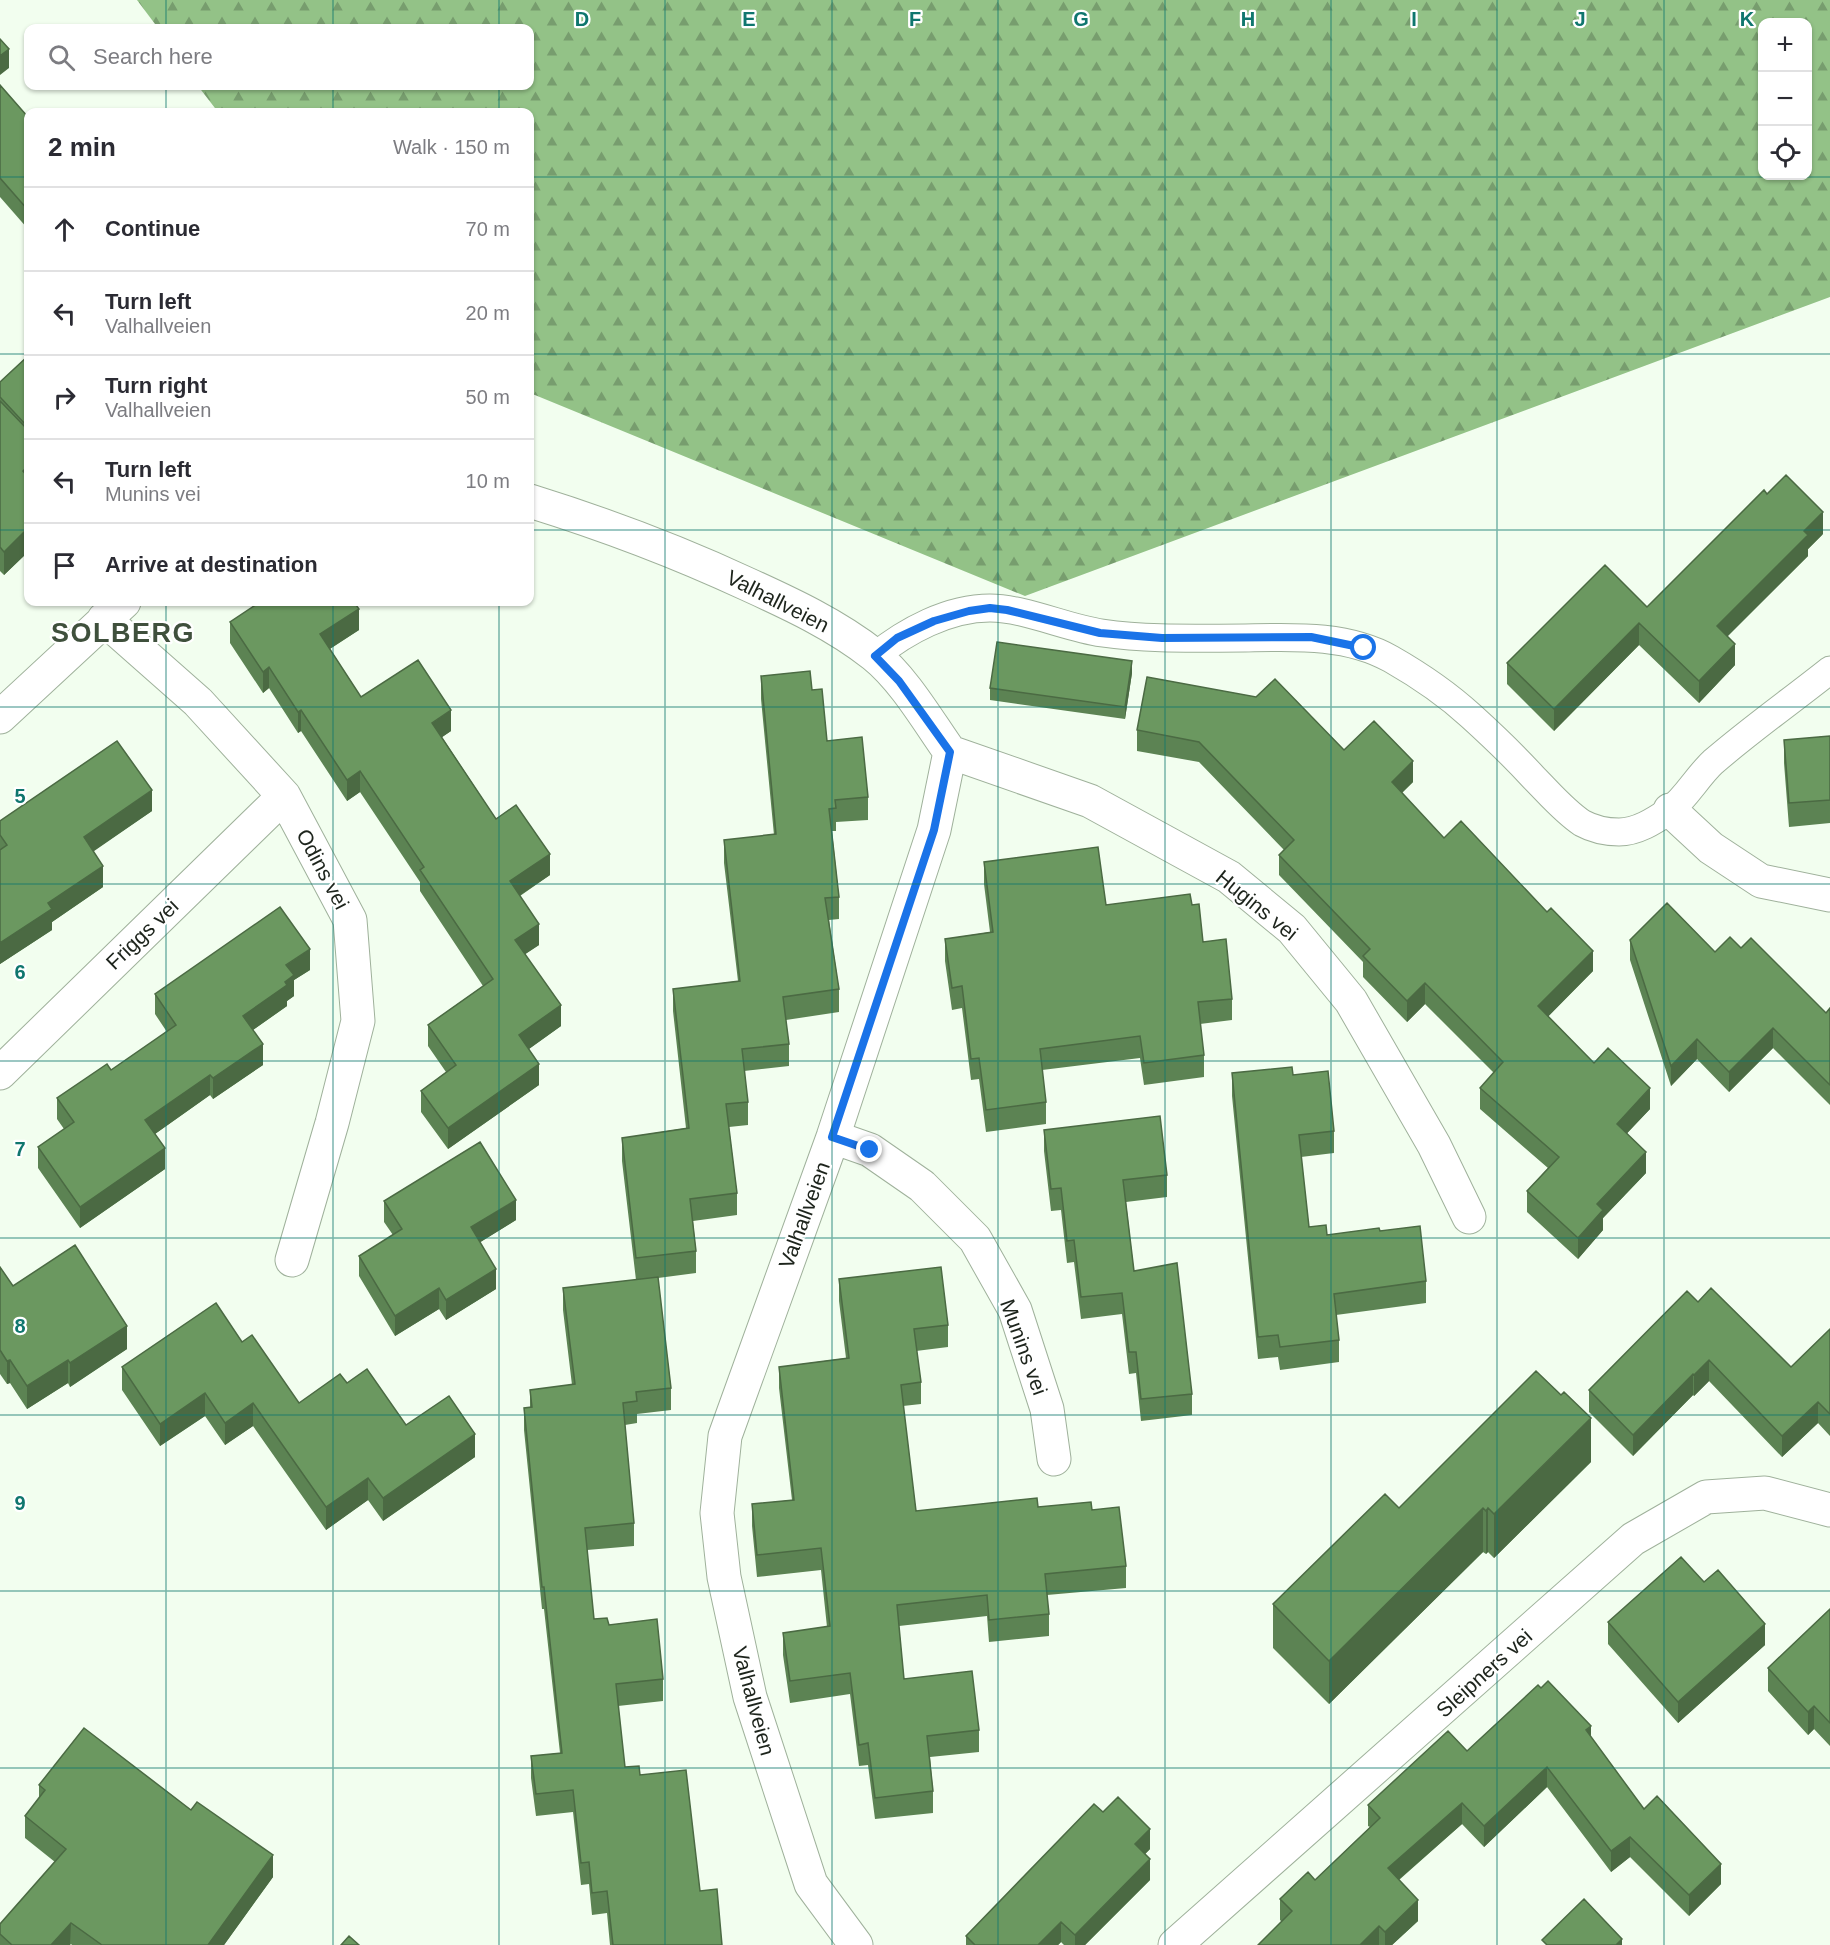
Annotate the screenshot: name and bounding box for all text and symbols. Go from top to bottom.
text: D [575,8,589,30]
text: E [742,8,756,30]
text: F [909,8,921,30]
text: G [1073,8,1089,30]
text: H [1241,8,1255,30]
text: I [1411,8,1417,30]
text: J [1574,8,1586,30]
text: K [1740,8,1755,30]
map controls [1758,18,1812,180]
button: + [1758,18,1812,72]
search box [24,24,534,90]
icon: search [45,41,78,74]
text: Search here [93,44,213,69]
button: − [1758,72,1812,126]
button: locate [1758,126,1812,180]
text: 2 min [48,132,116,162]
text: Walk · 150 m [393,136,510,158]
icon: ahead [48,213,81,246]
text: Continue [105,216,200,241]
text: 70 m [466,218,510,240]
text: Turn left [105,289,191,314]
icon: left [48,297,81,330]
text: 20 m [466,302,510,324]
text: Valhallveien [105,315,211,337]
text: Turn right [105,373,207,398]
icon: right [48,381,81,414]
text: 50 m [466,386,510,408]
text: Valhallveien [105,399,211,421]
text: Turn left [105,457,191,482]
icon: left [48,465,81,498]
text: 10 m [466,470,510,492]
text: Munins vei [105,483,201,505]
icon: arrive [48,549,81,582]
text: Arrive at destination [105,552,318,577]
street label: Valhallveien [723,565,833,637]
district label: SOLBERG [51,618,195,648]
route start [1350,634,1376,660]
text: 5 [14,785,26,807]
street label: Odins vei [292,825,354,913]
street label: Hugins vei [1212,865,1302,945]
street label: Friggs vei [101,894,183,974]
text: 6 [14,961,26,983]
route end [856,1136,882,1162]
text: 7 [14,1138,26,1160]
street label: Valhallveien [774,1159,834,1271]
street label: Munins vei [996,1296,1052,1398]
text: 8 [14,1315,26,1337]
text: 9 [14,1492,26,1514]
street label: Sleipners vei [1432,1624,1536,1722]
street label: Valhallveien [728,1644,780,1758]

